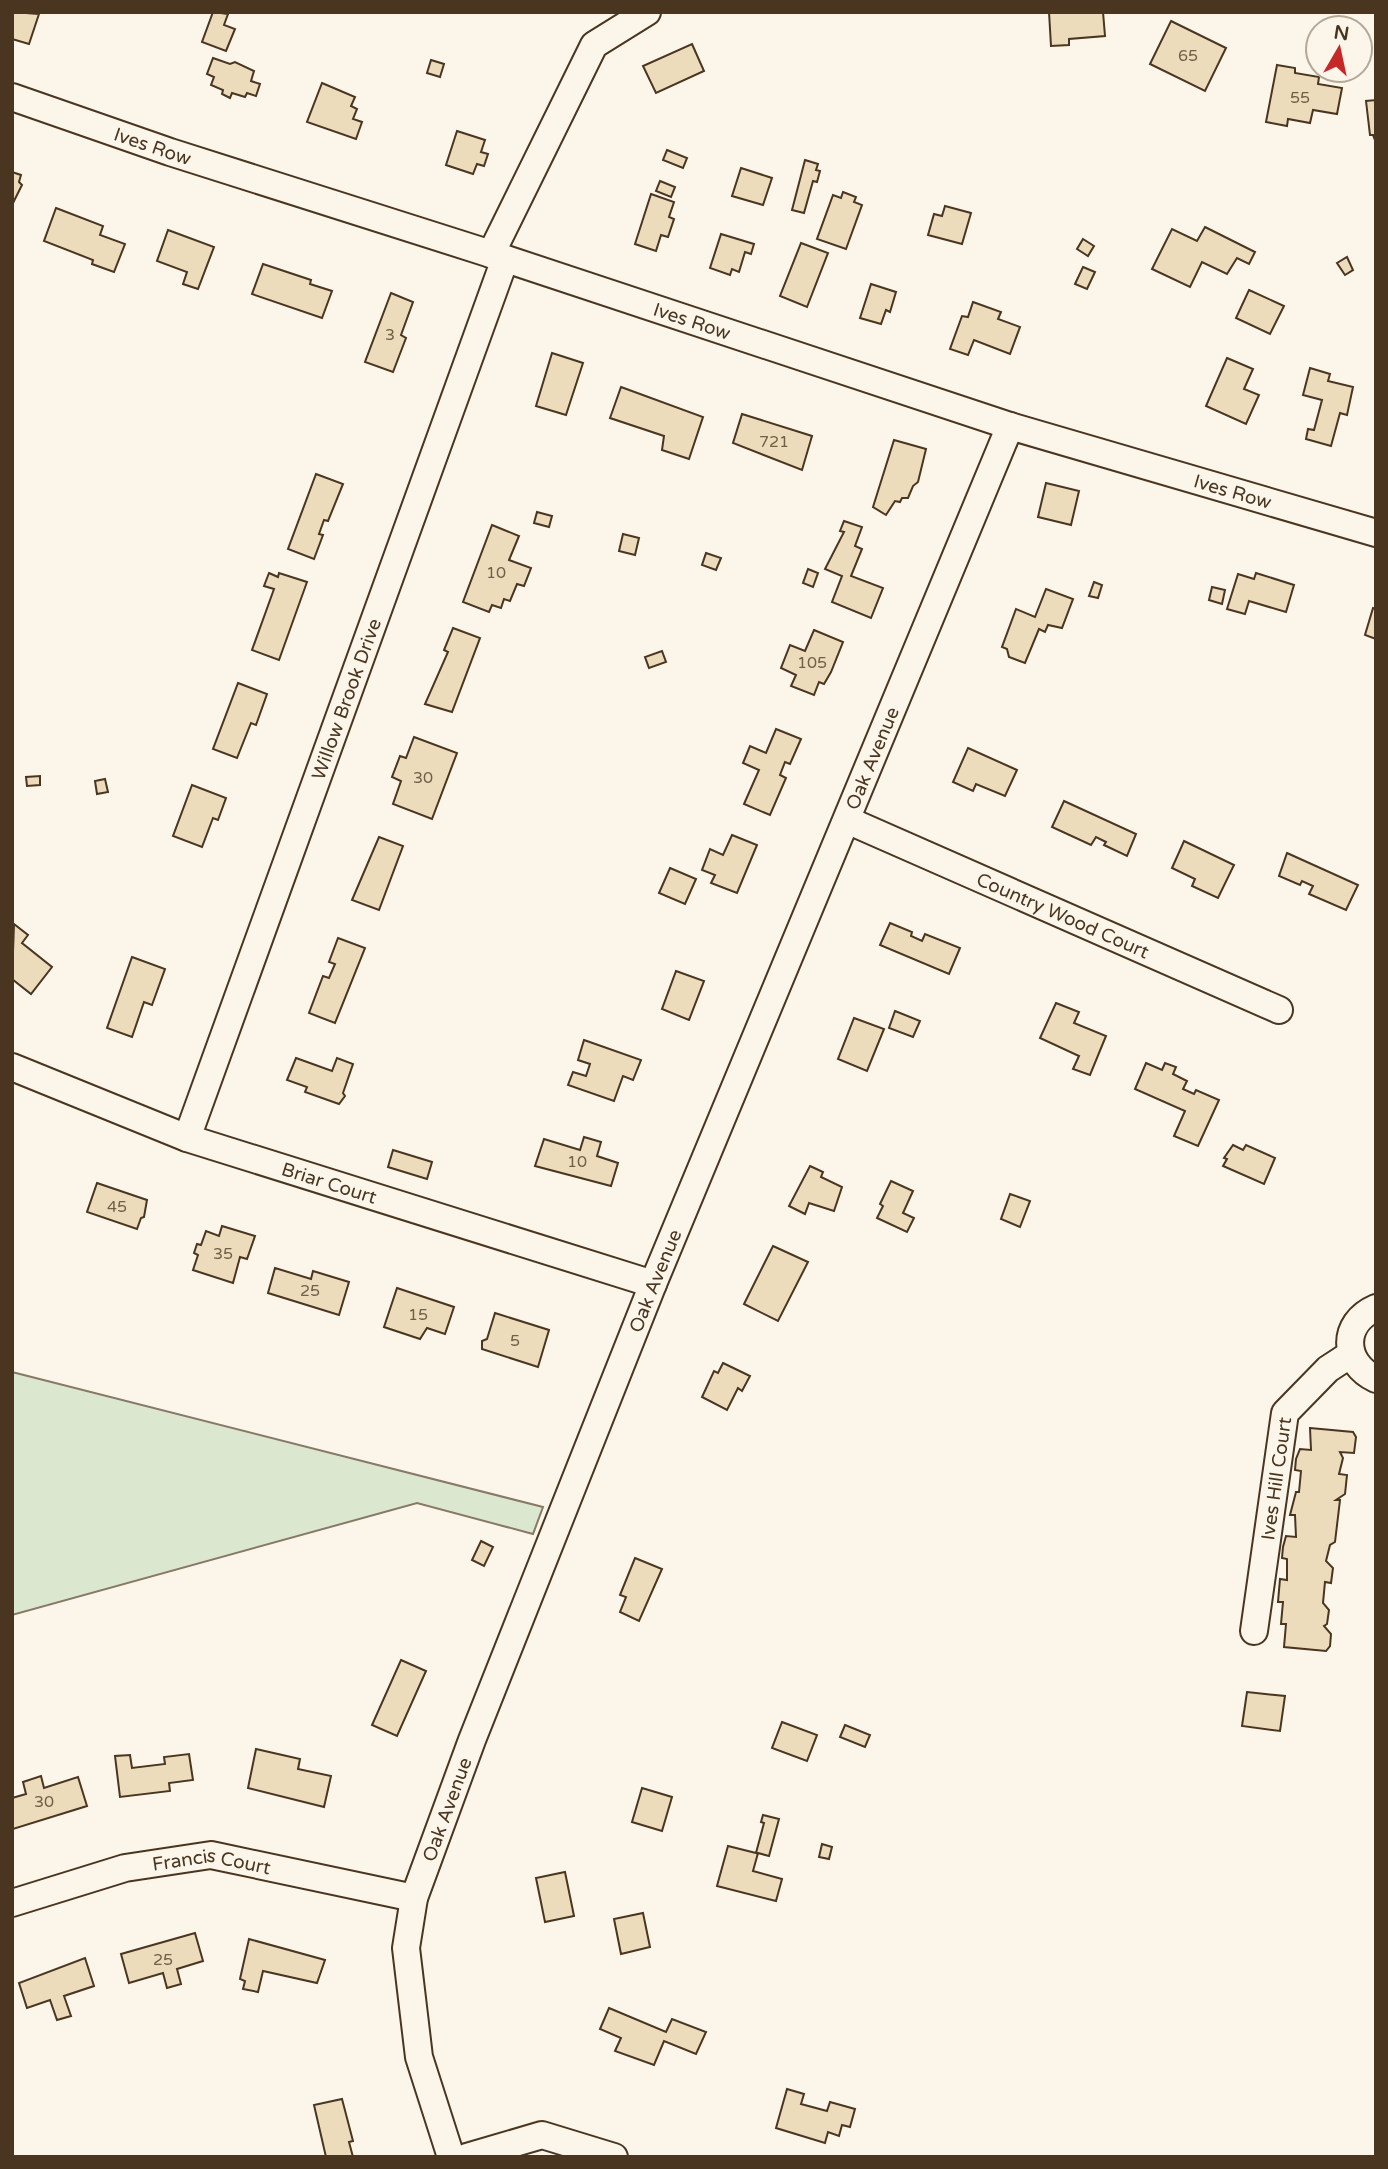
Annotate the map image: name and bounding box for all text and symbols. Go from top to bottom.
north arrow [1304,14,1374,84]
text: N [1332,21,1351,45]
house number: 65 [1178,46,1198,66]
house number: 55 [1290,88,1310,108]
street label: Ives Row [111,123,194,170]
street label: Ives Row [650,299,733,345]
house number: 3 [385,325,395,345]
house number: 721 [759,432,789,452]
street label: Ives Row [1191,470,1274,514]
house number: 10 [486,563,506,583]
street label: Willow Brook Drive [308,616,386,783]
house number: 105 [797,653,827,673]
street label: Oak Avenue [842,704,904,813]
house number: 30 [413,768,433,788]
street label: Country Wood Court [973,868,1152,963]
house number: 10 [567,1152,587,1172]
street label: Briar Court [279,1158,379,1209]
house number: 45 [107,1197,127,1217]
street label: Oak Avenue [625,1226,686,1336]
house number: 35 [213,1244,233,1264]
house number: 25 [300,1281,320,1301]
house number: 15 [408,1305,428,1325]
house number: 5 [510,1331,520,1351]
street label: Ives Hill Court [1257,1416,1296,1542]
street label: Oak Avenue [418,1754,477,1865]
house number: 30 [34,1792,54,1812]
street label: Francis Court [151,1844,273,1879]
house number: 25 [153,1950,173,1970]

